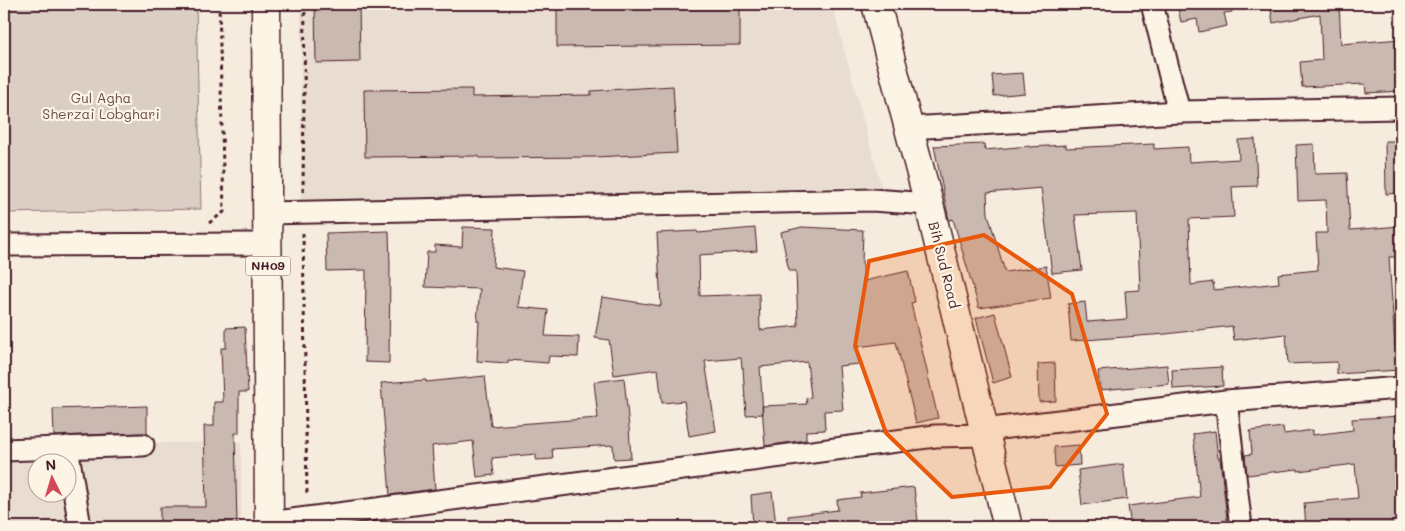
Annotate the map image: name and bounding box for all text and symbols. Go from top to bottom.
park label: Gul Agha Sherzai Lobghari [42,88,160,123]
street label: Bih Sud Road [924,219,965,311]
road number: NH09 [246,256,290,276]
north arrow [28,454,78,504]
text: N [45,455,57,474]

